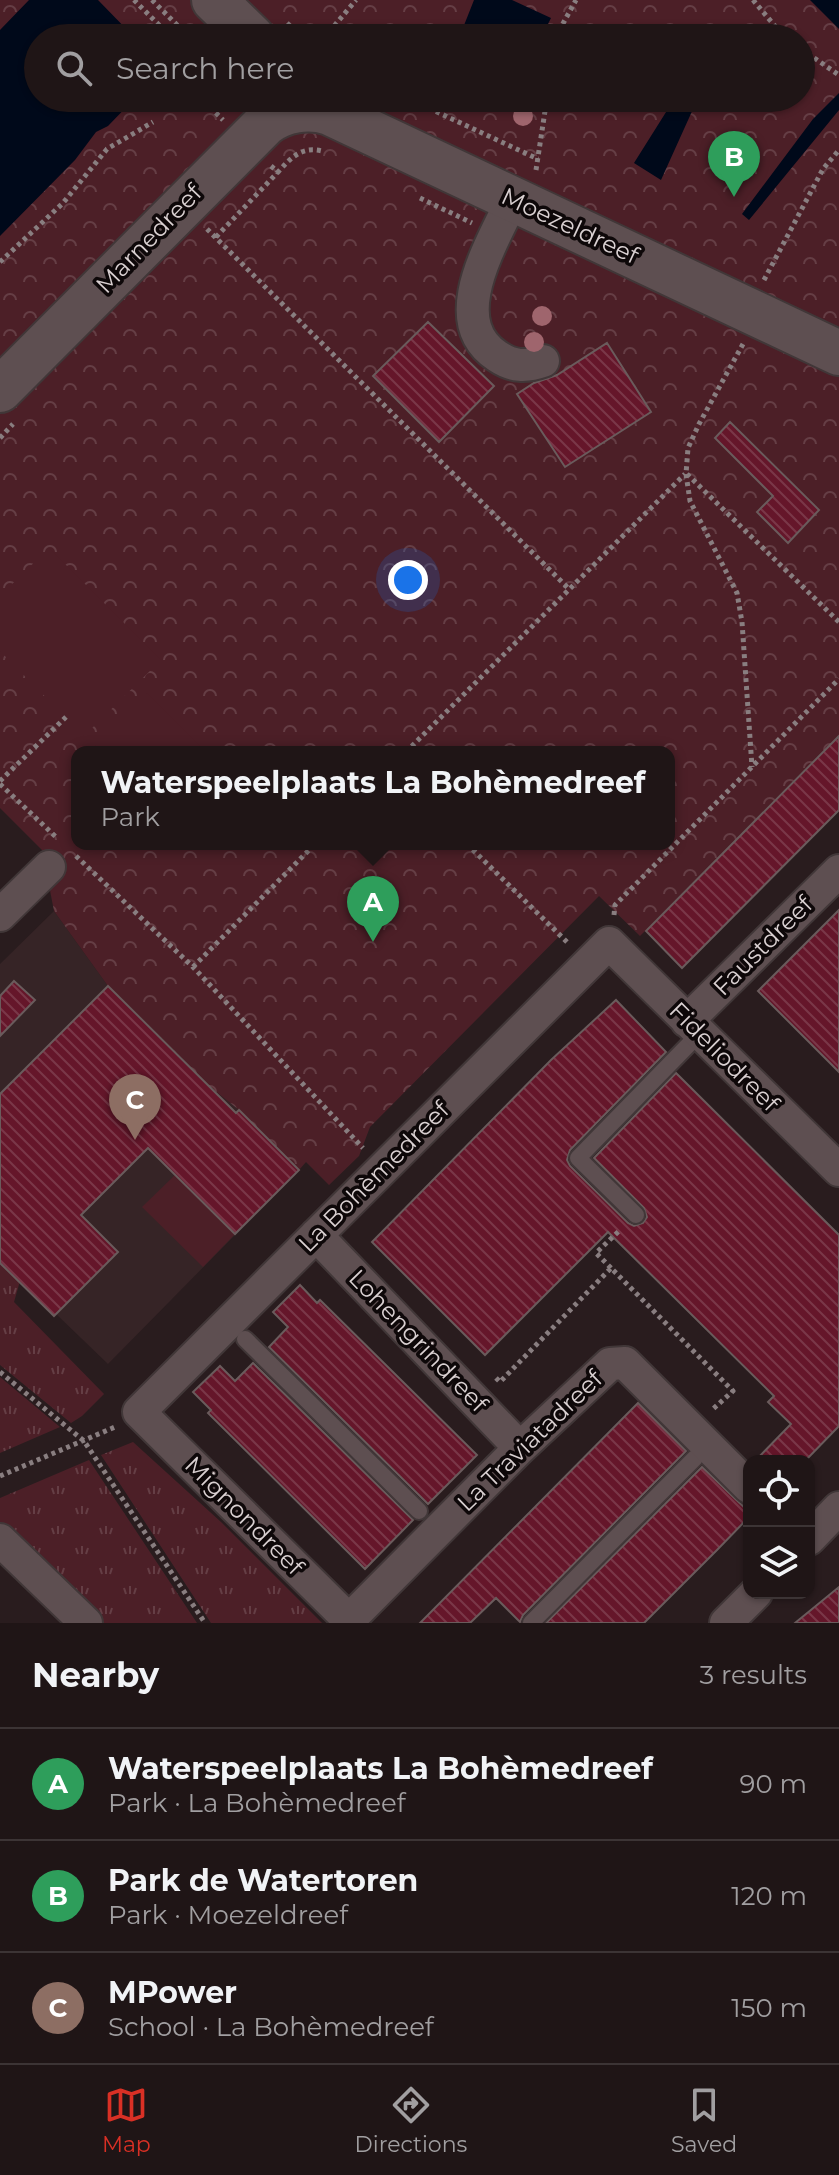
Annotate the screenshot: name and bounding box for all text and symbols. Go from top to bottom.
search box [24,24,815,112]
icon: search [52,46,96,90]
text: Search here [116,50,294,87]
pin: B [708,131,760,197]
street label: Marnedreef [90,178,208,299]
street label: Moezeldreef [497,181,644,270]
your location [388,560,428,600]
popup [71,746,675,850]
text: Waterspeelplaats La Bohèmedreef [101,764,645,801]
text: Park [101,801,160,833]
pin: A [347,876,399,942]
street label: Faustdreef [707,889,819,1001]
street label: Fideliodreef [664,996,786,1118]
pin: C [109,1074,161,1140]
street label: La Bohèmedreef [292,1095,456,1258]
street label: Lohengrindreef [343,1263,494,1419]
street label: La Traviatadreef [451,1363,609,1517]
street label: Mignondreef [179,1450,310,1582]
map controls [743,1455,815,1599]
button: locate [743,1455,815,1527]
button: layers [743,1527,815,1599]
text: Nearby [32,1654,159,1696]
text: 3 results [700,1659,807,1691]
text: Waterspeelplaats La Bohèmedreef [108,1750,653,1787]
text: A [48,1768,68,1800]
text: 90 m [740,1768,807,1800]
text: Park · La Bohèmedreef [108,1787,405,1819]
text: Park de Watertoren [108,1862,418,1899]
text: B [48,1880,68,1912]
text: 120 m [731,1880,807,1912]
text: Park · Moezeldreef [108,1899,348,1931]
text: MPower [108,1974,237,2011]
text: C [49,1992,67,2024]
text: 150 m [731,1992,807,2024]
text: School · La Bohèmedreef [108,2011,434,2043]
tab: Map [102,2083,151,2158]
tab: Directions [355,2083,467,2158]
tab: Saved [671,2083,737,2158]

